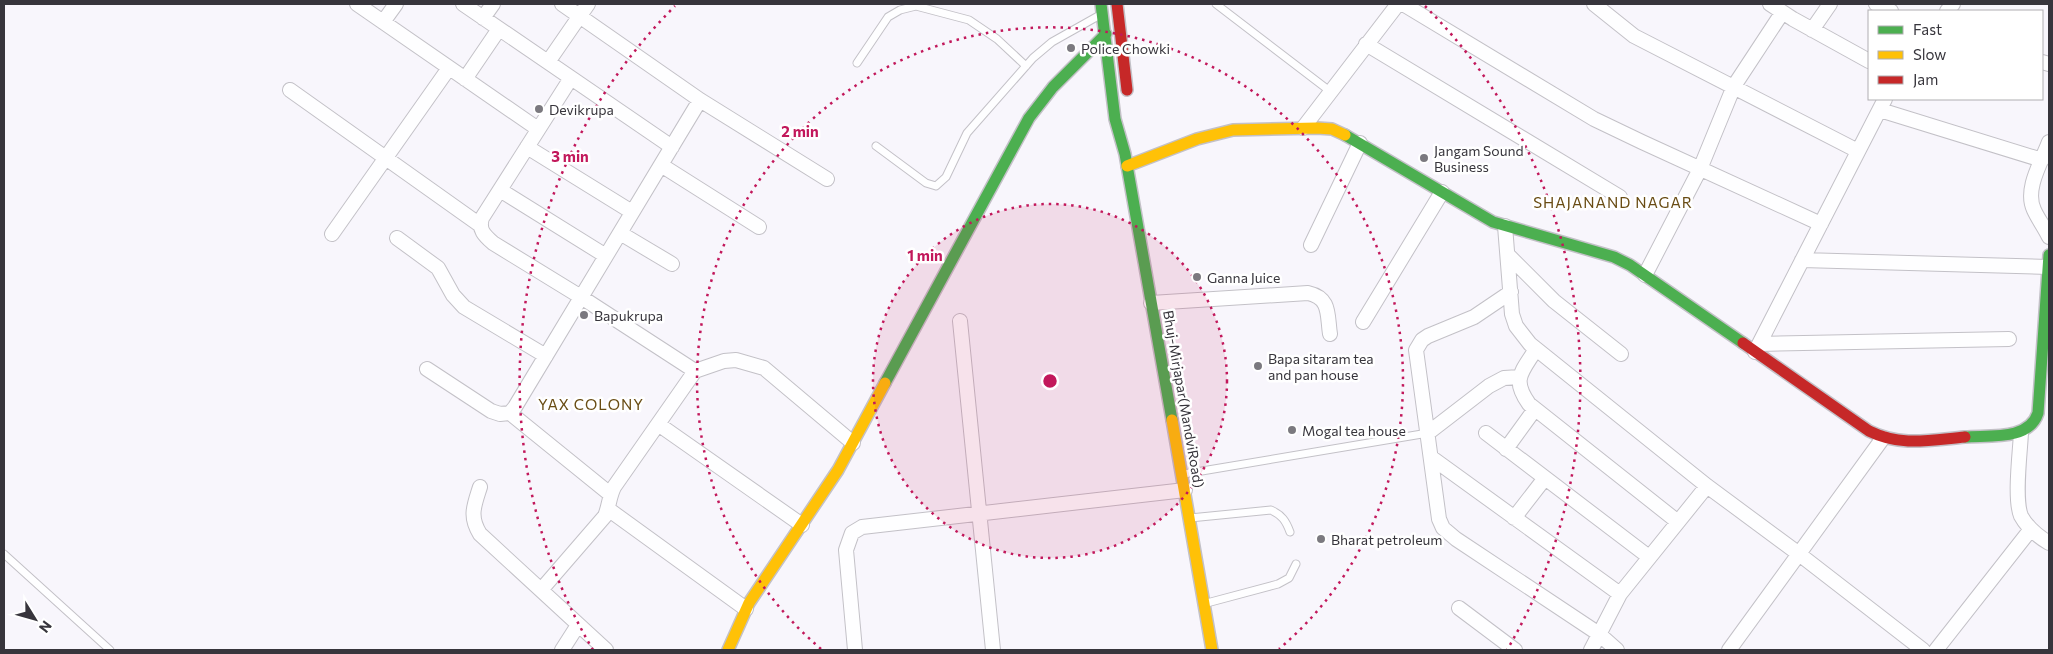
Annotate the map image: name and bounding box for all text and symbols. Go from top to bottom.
legend [1868,10,2043,100]
text: Fast [1913,20,1942,38]
place label: Police Chowki [1081,40,1170,57]
marker: Police Chowki [1065,42,1077,54]
text: Slow [1913,45,1946,63]
text: Jam [1913,70,1938,88]
place label: Devikrupa [549,101,614,118]
marker: Devikrupa [533,103,545,115]
text: 2 min [781,122,819,140]
place label: Jangam Sound Business [1434,142,1524,175]
text: 3 min [551,147,589,165]
marker: Jangam Sound Business [1418,152,1430,164]
district label: SHAJANAND NAGAR [1533,193,1693,211]
text: 1 min [907,246,943,264]
place label: Ganna Juice [1207,269,1280,286]
marker: Ganna Juice [1191,271,1203,283]
place label: Bapukrupa [594,307,663,324]
marker: Bapukrupa [578,309,590,321]
street label: Bhuj-Mirjapar(MandviRoad) [1160,309,1208,489]
place label: Bapa sitaram tea and pan house [1268,350,1374,383]
marker: Bapa sitaram tea and pan house [1252,360,1264,372]
centre of rings [1041,372,1059,390]
district label: YAX COLONY [538,395,644,413]
place label: Mogal tea house [1302,422,1406,439]
marker: Mogal tea house [1286,424,1298,436]
place label: Bharat petroleum [1331,531,1443,548]
marker: Bharat petroleum [1315,533,1327,545]
north arrow [10,594,60,644]
text: N [36,618,56,636]

